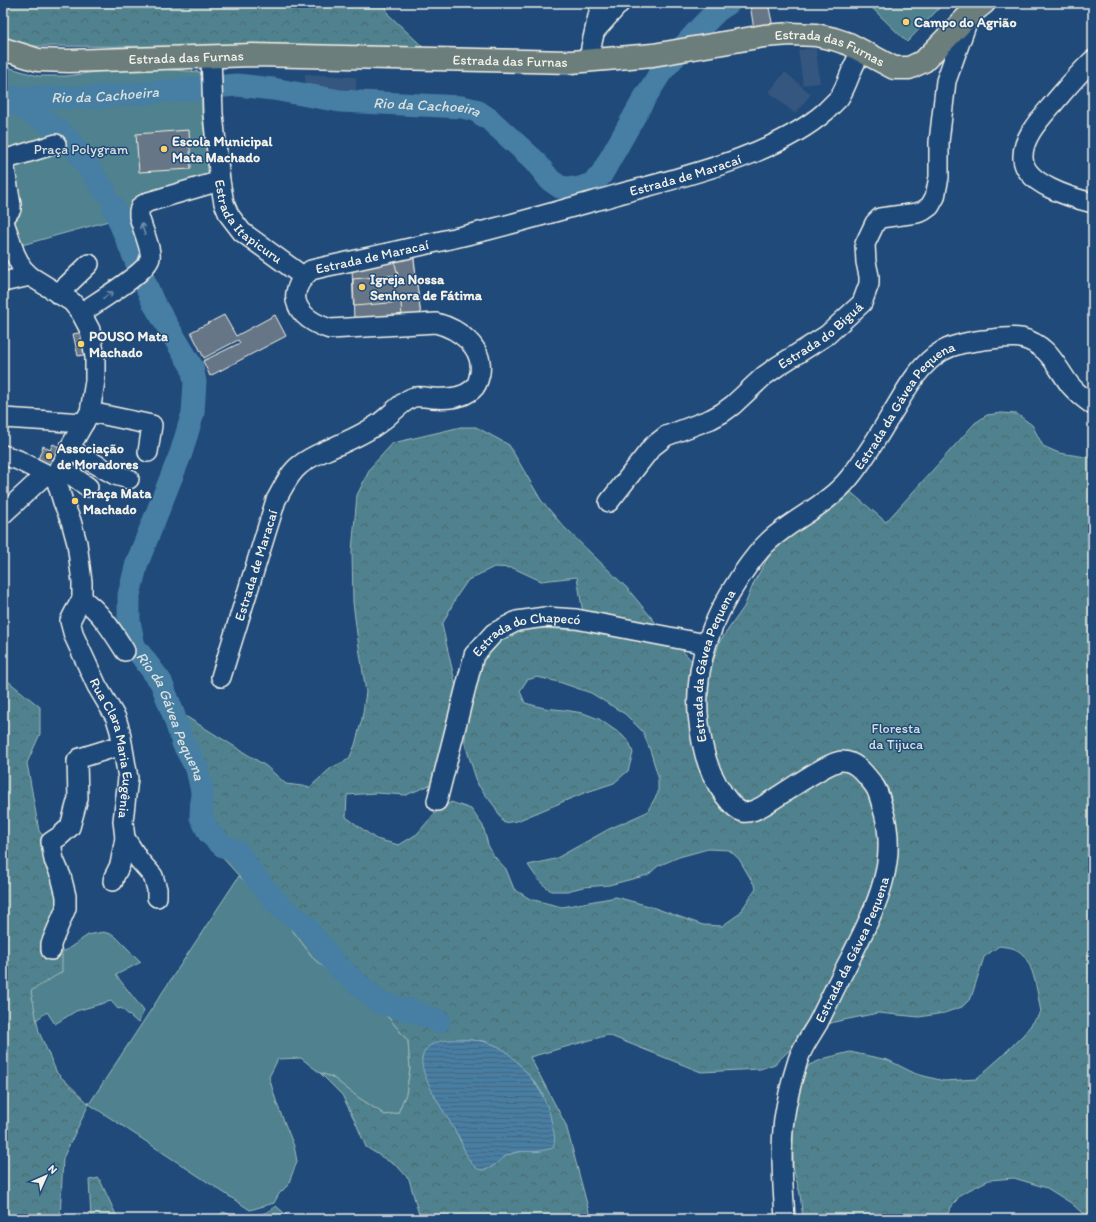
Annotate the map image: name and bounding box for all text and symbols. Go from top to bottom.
place label: Campo do Agrião [914,14,1017,31]
marker: Campo do Agrião [901,17,911,27]
street label: Estrada das Furnas [774,25,888,70]
street label: Estrada das Furnas [128,47,244,68]
street label: Estrada das Furnas [452,51,568,70]
water label: Rio da Cachoeira [51,83,160,106]
water label: Rio da Cachoeira [373,94,485,121]
place label: Escola Municipal Mata Machado [172,133,273,166]
park label: Praça Polygram [34,141,129,158]
marker: Escola Municipal Mata Machado [159,144,169,154]
street label: Estrada de Maracaí [628,150,744,199]
street label: Estrada Itapicuru [211,178,286,267]
one-way arrow [139,223,146,236]
street label: Estrada de Maracaí [314,236,431,277]
place label: Igreja Nossa Senhora de Fátima [370,271,483,304]
marker: Igreja Nossa Senhora de Fátima [357,282,367,292]
one-way arrow [102,291,113,299]
street label: Estrada do Biguá [775,297,867,372]
place label: POUSO Mata Machado [89,328,168,361]
street label: Estrada da Gávea Pequena [850,337,958,473]
marker: POUSO Mata Machado [76,339,86,349]
place label: Associação de Moradores [56,440,138,473]
marker: Associação de Moradores [44,451,54,461]
place label: Praça Mata Machado [83,485,152,518]
marker: Praça Mata Machado [70,496,80,506]
street label: Estrada de Maracaí [230,507,281,623]
street label: Estrada da Gávea Pequena [689,585,739,744]
street label: Estrada do Chapecó [468,608,582,660]
water label: Rio da Gávea Pequena [132,648,208,782]
street label: Rua Clara Maria Eugênia [86,675,137,820]
park label: Floresta da Tijuca [869,720,924,753]
street label: Estrada da Gávea Pequena [811,874,893,1025]
north arrow [26,1156,66,1196]
text: N [45,1162,60,1177]

